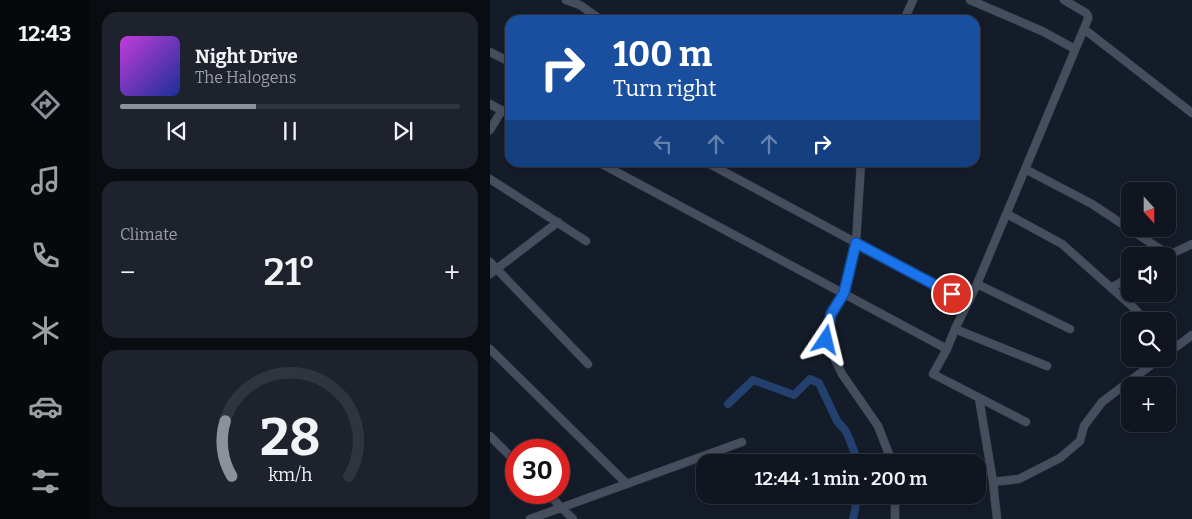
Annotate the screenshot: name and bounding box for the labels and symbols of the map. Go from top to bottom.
north arrow [1121,182,1176,238]
pin [931,273,973,315]
position arrow [799,313,851,365]
speed limit sign: 30 [505,439,570,504]

